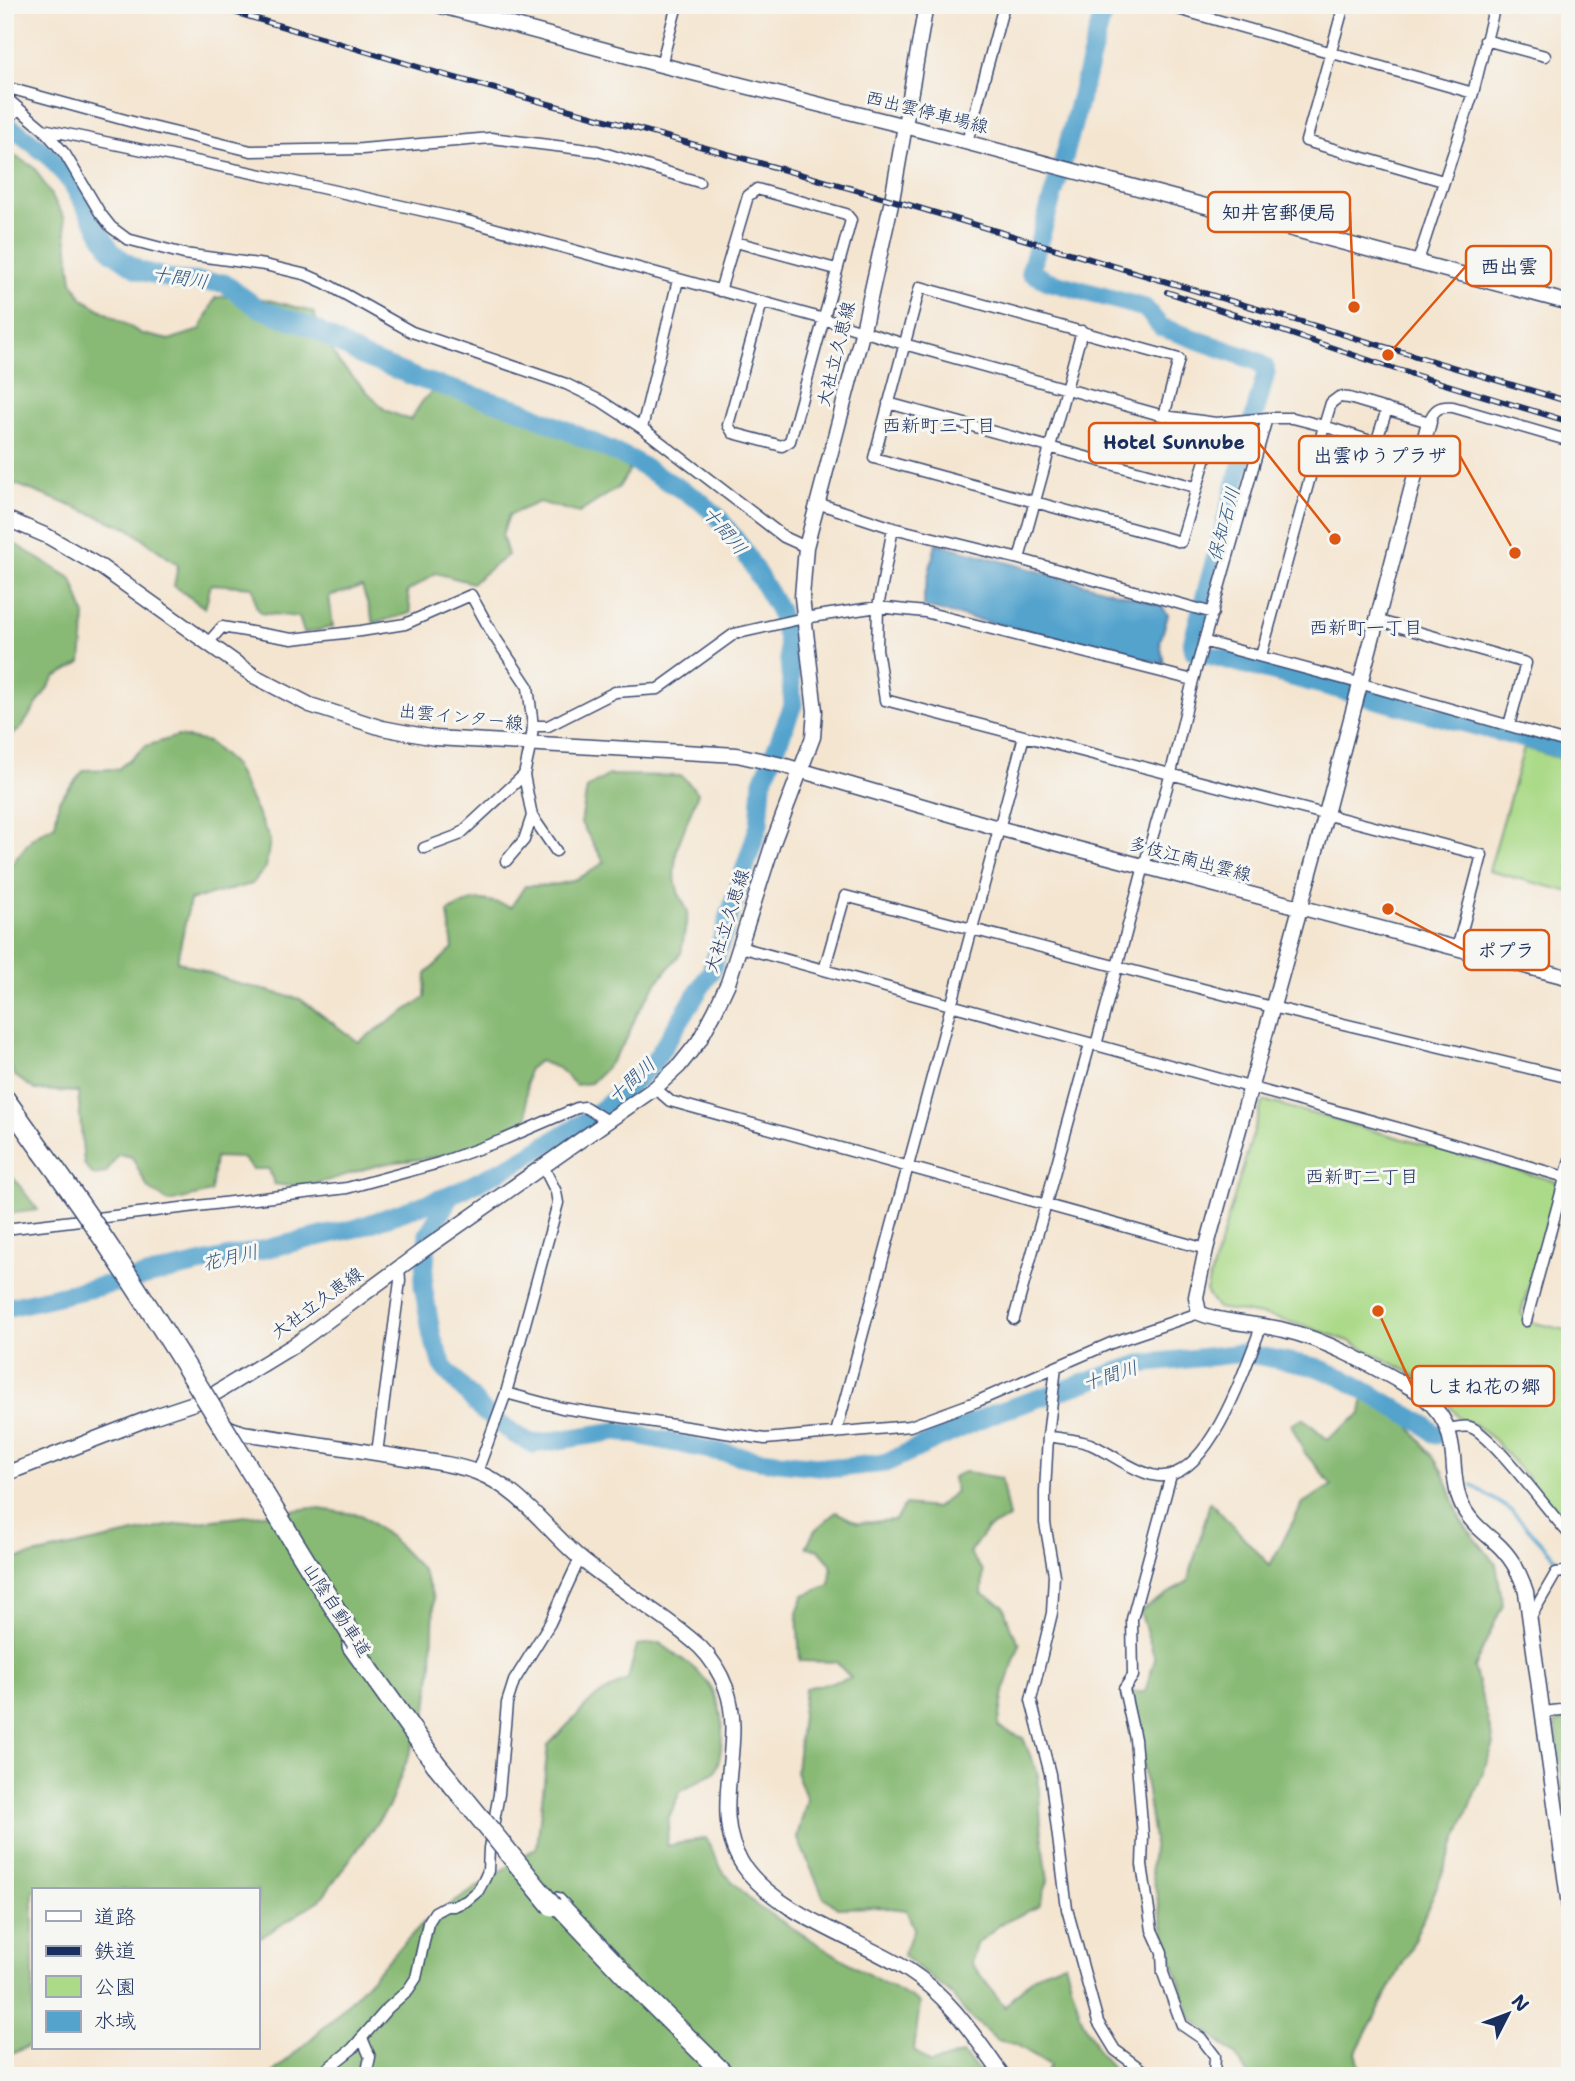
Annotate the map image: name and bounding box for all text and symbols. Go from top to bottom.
street label: 西出雲停車場線 [863,85,991,139]
callout: 知井宮郵便局 [1208,192,1350,232]
text: 知井宮郵便局 [1222,200,1336,225]
callout: 西出雲 [1466,246,1551,286]
text: 西出雲 [1480,254,1538,279]
water label: 十間川 [150,261,210,294]
street label: 大社立久恵線 [811,299,861,409]
district label: 西新町三丁目 [882,413,996,438]
callout: Hotel Sunnube [1089,423,1259,463]
text: Hotel Sunnube [1103,430,1245,455]
callout: 出雲ゆうプラザ [1299,436,1460,476]
text: 出雲ゆうプラザ [1313,443,1447,468]
water label: 保知石川 [1202,484,1245,564]
water label: 十間川 [697,500,753,560]
district label: 西新町一丁目 [1309,615,1423,640]
street label: 出雲インター線 [397,699,525,735]
street label: 多伎江南出雲線 [1126,831,1254,887]
street label: 大社立久恵線 [699,866,755,976]
callout: ポプラ [1464,930,1549,970]
text: ポプラ [1477,938,1535,963]
water label: 十間川 [602,1052,661,1109]
district label: 西新町二丁目 [1305,1164,1419,1189]
water label: 花月川 [200,1239,261,1276]
street label: 大社立久恵線 [266,1262,368,1344]
water label: 十間川 [1079,1355,1141,1396]
callout: しまね花の郷 [1412,1366,1554,1406]
text: しまね花の郷 [1426,1374,1540,1399]
street label: 山陰自動車道 [298,1558,376,1662]
legend [32,1888,259,2050]
text: 道路 [94,1903,136,1931]
text: 鉄道 [94,1937,136,1965]
text: 公園 [94,1973,136,2001]
north arrow [1474,1980,1544,2050]
text: N [1506,1989,1535,2017]
text: 水域 [94,2007,136,2035]

